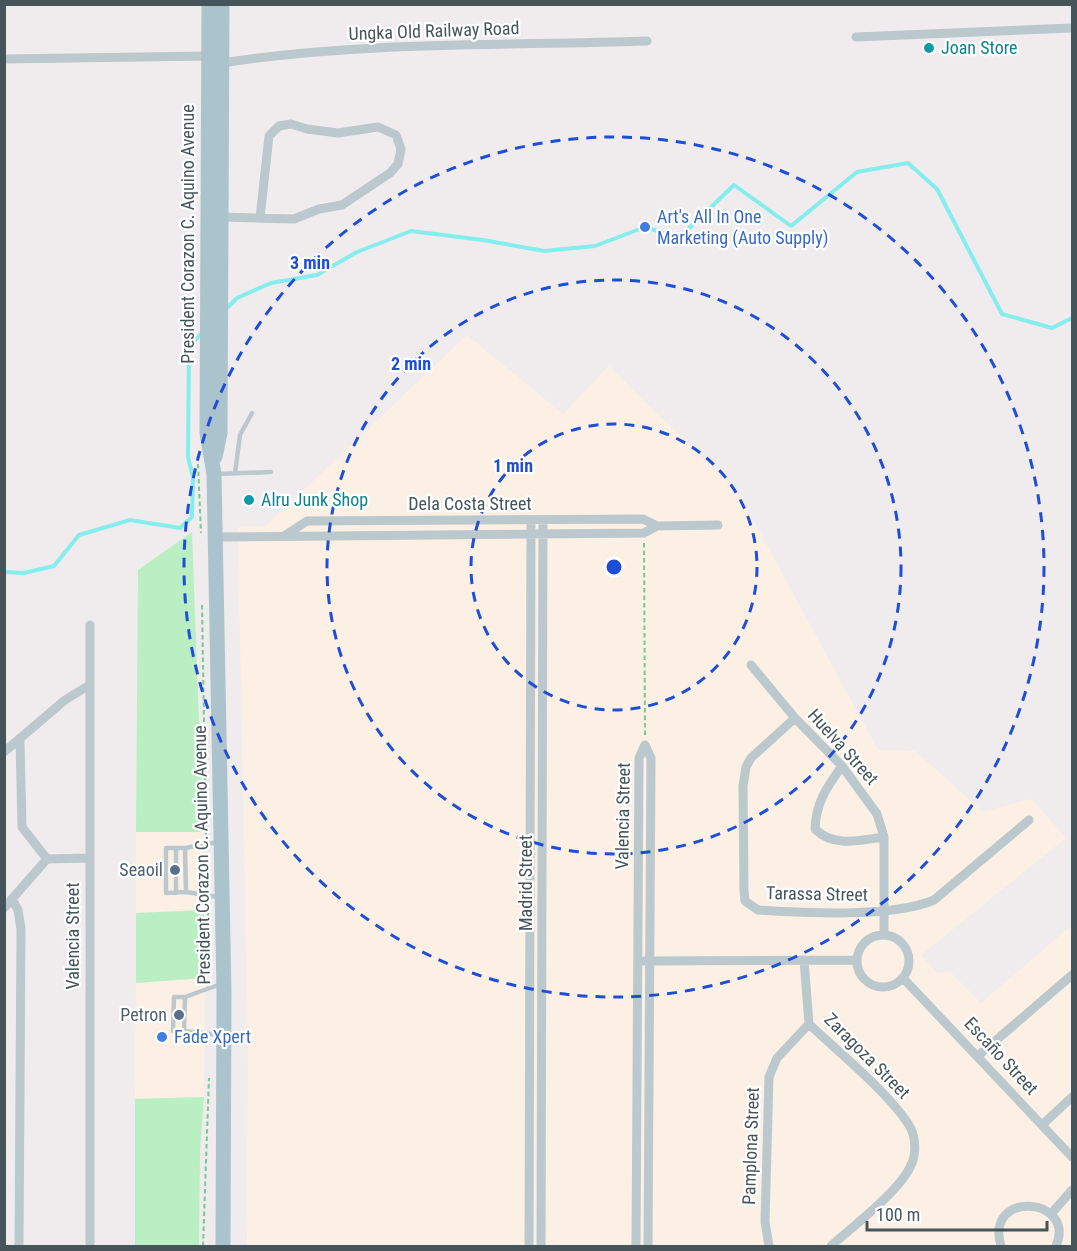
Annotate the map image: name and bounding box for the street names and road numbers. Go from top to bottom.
street label: Ungka Old Railway Road [348,17,520,44]
street label: President Corazon C. Aquino Avenue [177,104,198,364]
street label: Dela Costa Street [408,493,532,514]
street label: Huelva Street [804,704,883,789]
street label: President Corazon C. Aquino Avenue [189,725,214,985]
street label: Valencia Street [611,762,634,870]
street label: Madrid Street [515,835,536,931]
street label: Tarassa Street [766,882,868,905]
street label: Valencia Street [62,883,83,989]
street label: Zaragoza Street [820,1008,915,1103]
street label: Escaño Street [960,1013,1043,1099]
street label: Pamplona Street [738,1087,763,1205]

